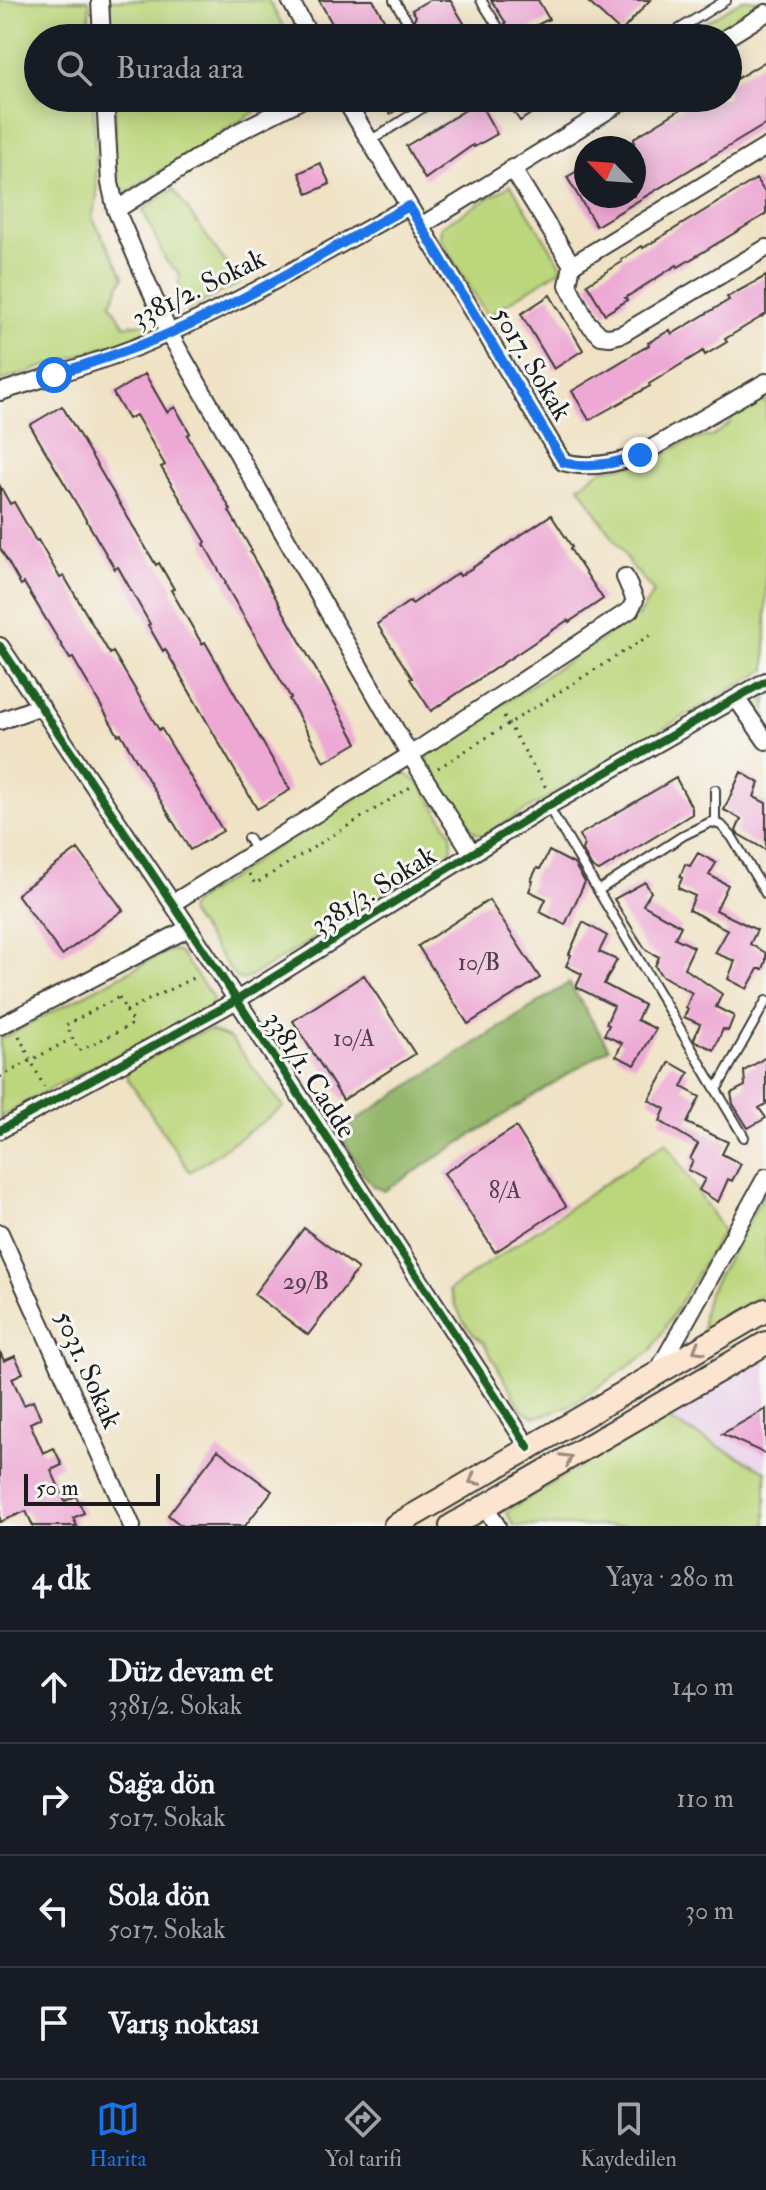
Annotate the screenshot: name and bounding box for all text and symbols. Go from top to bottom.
search box [24,24,742,112]
icon: search [52,46,96,90]
text: Burada ara [116,50,244,87]
north arrow [574,136,646,208]
street label: 3381/2. Sokak [126,241,272,336]
street label: 5017. Sokak [484,300,580,428]
route start [36,357,72,393]
route end [622,437,658,473]
street label: 3381/3. Sokak [305,838,443,942]
house number: 10/B [458,947,500,978]
street label: 3381/1. Cadde [256,1005,364,1145]
house number: 10/A [333,1023,375,1054]
house number: 8/A [489,1175,521,1206]
house number: 29/B [283,1266,329,1297]
street label: 5031. Sokak [46,1305,129,1435]
one-way arrow [692,1339,707,1355]
one-way arrow [558,1453,573,1469]
scale bar [24,1470,160,1506]
one-way arrow [468,1470,483,1486]
text: 50 m [36,1474,78,1502]
text: 4 dk [32,1557,91,1600]
text: Yaya · 280 m [606,1562,734,1594]
text: Düz devam et [108,1653,273,1690]
icon: ahead [32,1665,76,1709]
text: 140 m [672,1671,734,1703]
text: 3381/2. Sokak [108,1690,242,1722]
text: Sağa dön [108,1765,215,1802]
icon: right [32,1777,76,1821]
text: 110 m [677,1783,734,1815]
text: 5017. Sokak [108,1802,226,1834]
text: Sola dön [108,1877,210,1914]
icon: left [32,1889,76,1933]
text: 30 m [685,1895,734,1927]
text: 5017. Sokak [108,1914,226,1946]
icon: arrive [32,2001,76,2045]
text: Varış noktası [108,2005,259,2042]
tab: Harita [89,2097,147,2173]
tab: Yol tarifi [325,2097,402,2173]
tab: Kaydedilen [580,2097,677,2173]

